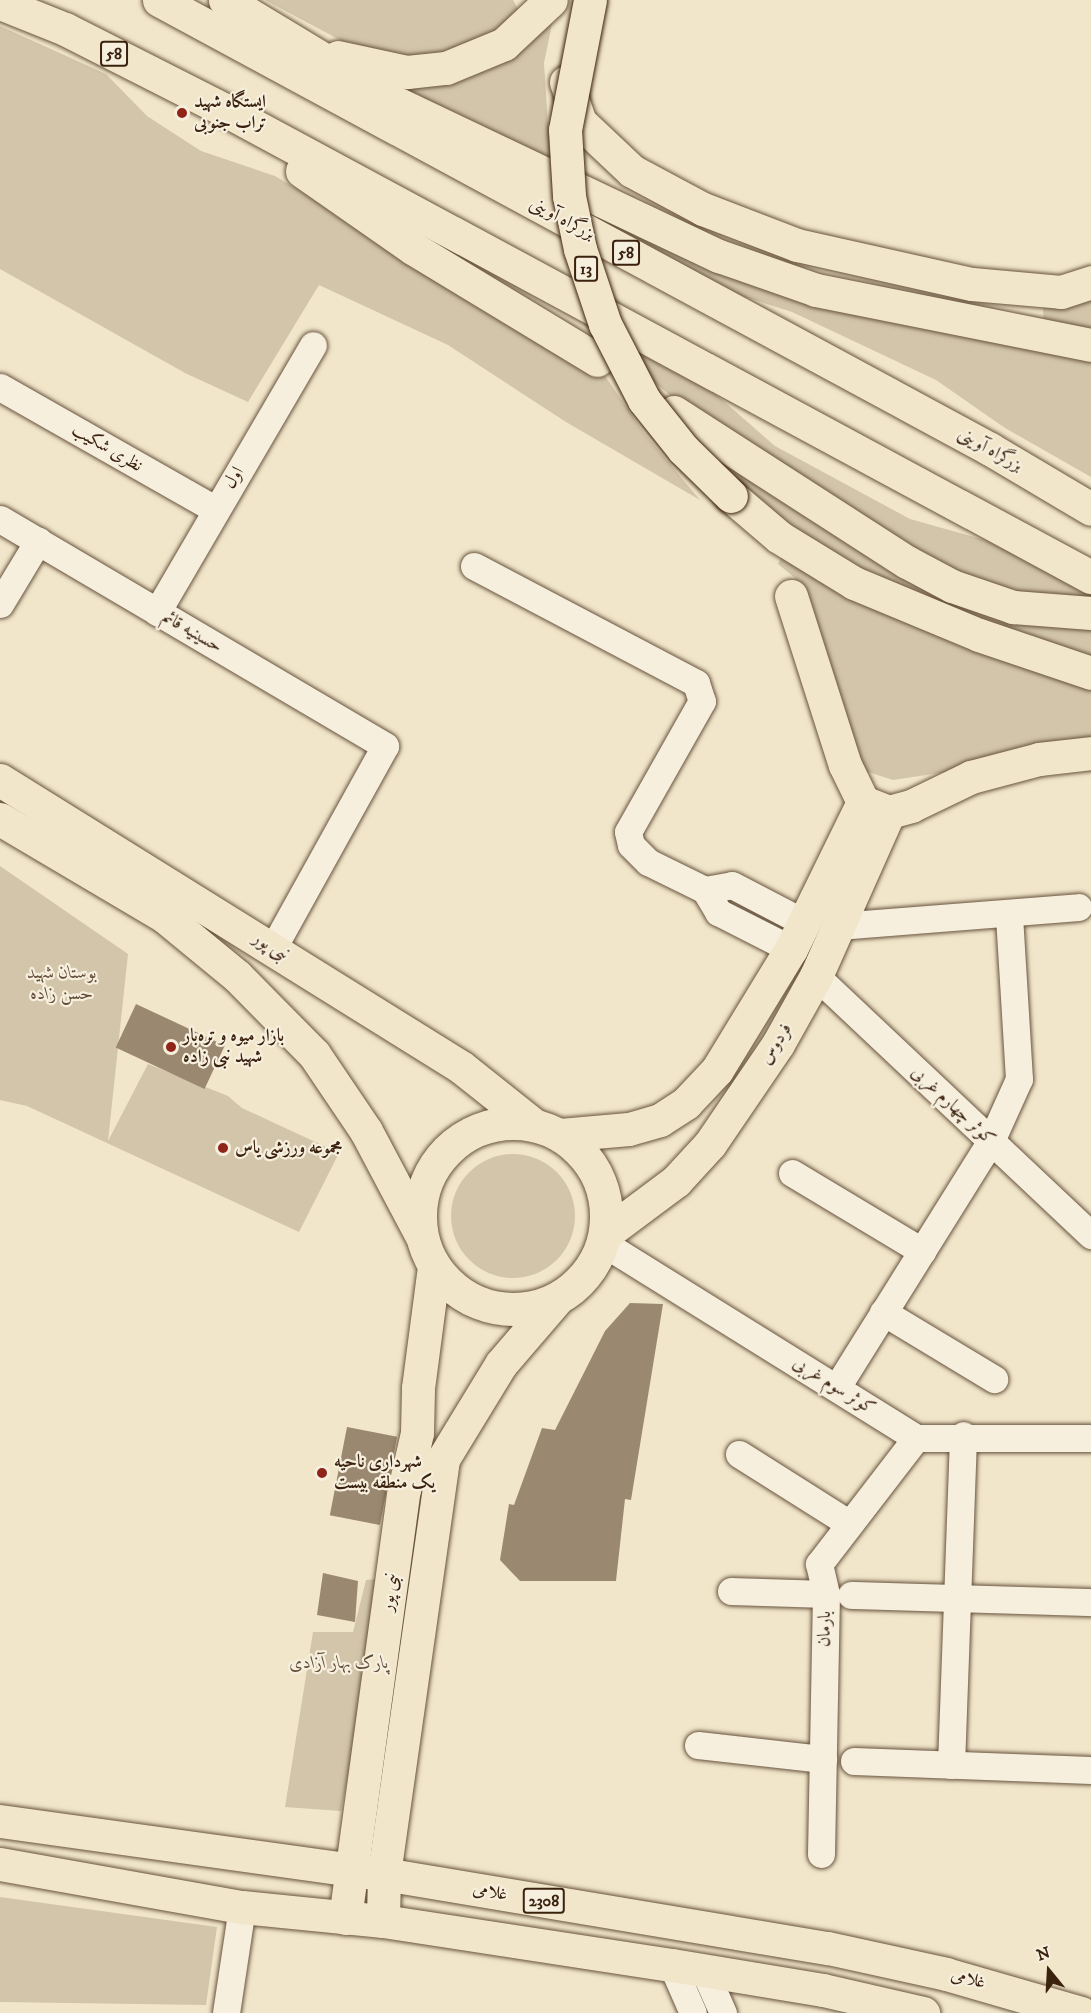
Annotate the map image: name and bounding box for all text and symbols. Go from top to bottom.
road number: 58 [99,41,129,67]
place label: ایستگاه شهید تراب جنوبی [194,92,267,134]
marker: ایستگاه شهید تراب جنوبی [175,106,189,120]
street label: بزرگراه آوینی [526,193,598,245]
road number: 58 [611,240,641,266]
road number: 13 [574,256,598,282]
street label: نظری شکیب [68,419,146,477]
street label: بزرگراه آوینی [954,423,1026,477]
street label: اول [219,463,249,493]
street label: حسینیه قائم [158,606,226,658]
street label: نبی پور [249,928,293,966]
park label: بوستان شهید حسن زاده [27,963,97,1006]
street label: فردوس [755,1019,797,1069]
place label: بازار میوه و تره‌بار شهید نبی زاده [183,1026,284,1068]
marker: بازار میوه و تره‌بار شهید نبی زاده [164,1040,178,1054]
street label: کوثر چهارم غربی [907,1062,999,1150]
place label: مجموعه ورزشی یاس [235,1137,342,1159]
marker: مجموعه ورزشی یاس [216,1141,230,1155]
street label: کوثر سوم غربی [789,1352,879,1420]
place label: شهرداری ناحیه یک منطقه بیست [334,1452,435,1494]
marker: شهرداری ناحیه یک منطقه بیست [315,1466,329,1480]
street label: نبی پور [377,1571,403,1613]
street label: بارمان [814,1611,836,1647]
park label: پارک بهار آزادی [289,1652,389,1674]
street label: غلامی [471,1878,509,1906]
road number: 2308 [522,1888,566,1914]
north arrow [1019,1941,1079,2001]
text: N [1034,1942,1053,1965]
street label: غلامی [948,1964,988,1994]

